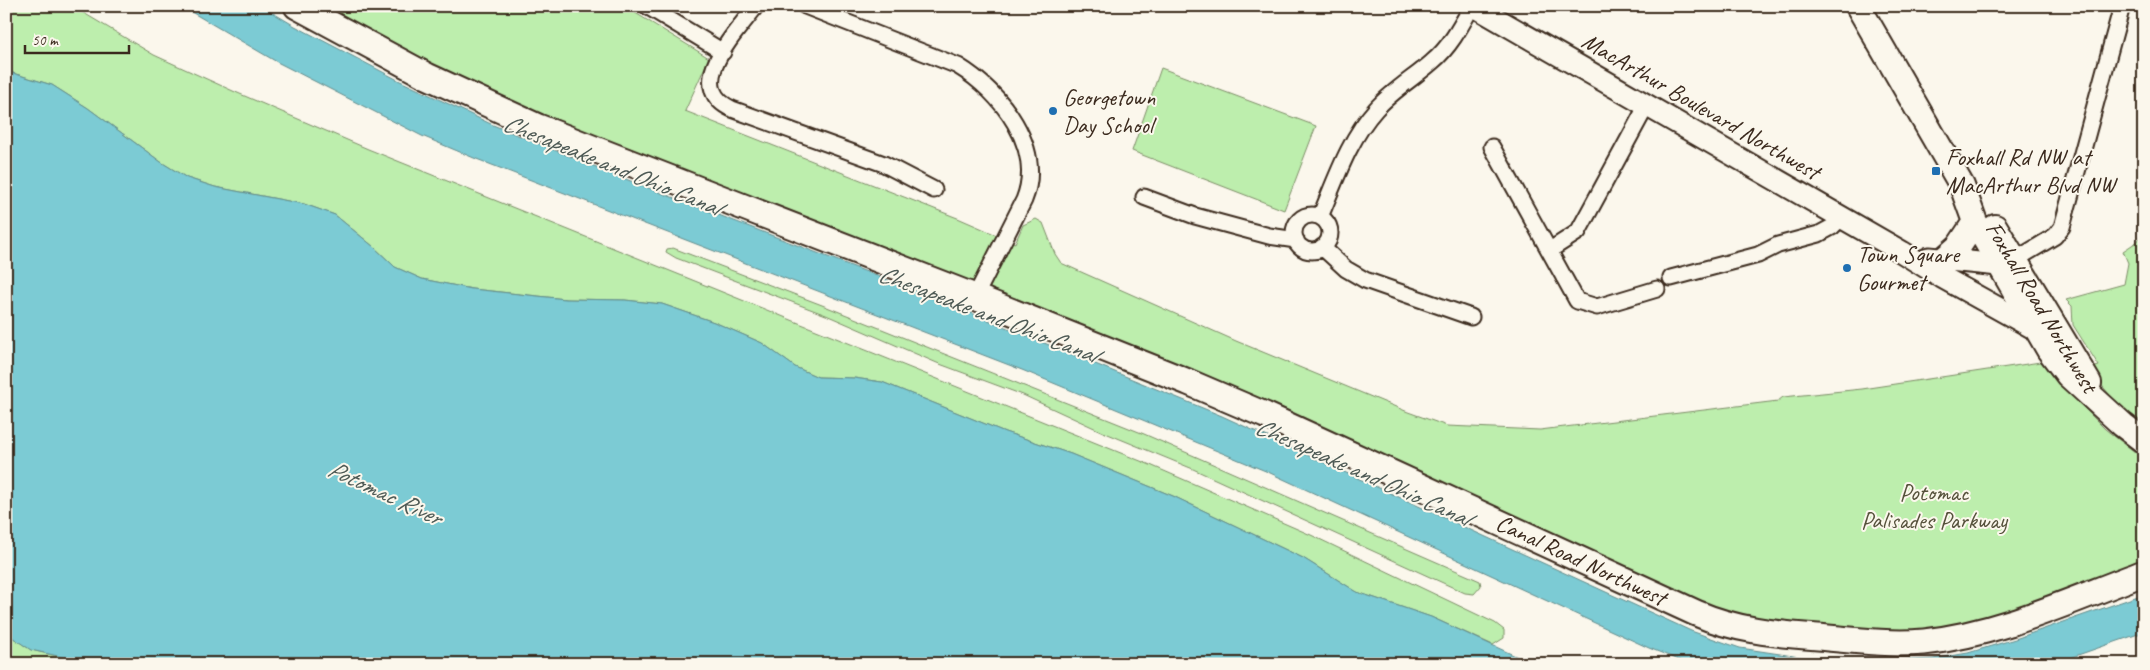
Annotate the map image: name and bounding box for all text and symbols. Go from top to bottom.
scale bar [25,22,129,54]
street label: MacArthur Boulevard Northwest [1577,26,1828,188]
text: 50 m [32,31,59,50]
place label: Georgetown Day School [1063,82,1157,140]
marker: Georgetown Day School [1047,105,1059,117]
water label: Chesapeake and Ohio Canal [498,107,732,226]
place label: Foxhall Rd NW at MacArthur Blvd NW [1946,142,2118,200]
marker: Foxhall Rd NW at MacArthur Blvd NW [1930,165,1942,177]
street label: Foxhall Road Northwest [1979,216,2106,400]
place label: Town Square Gourmet [1857,239,1961,297]
water label: Chesapeake and Ohio Canal [874,258,1109,373]
marker: Town Square Gourmet [1841,262,1853,274]
water label: Chesapeake and Ohio Canal [1250,410,1482,537]
water label: Potomac River [323,453,450,535]
park label: Potomac Palisades Parkway [1861,477,2009,535]
street label: Canal Road Northwest [1491,507,1674,614]

